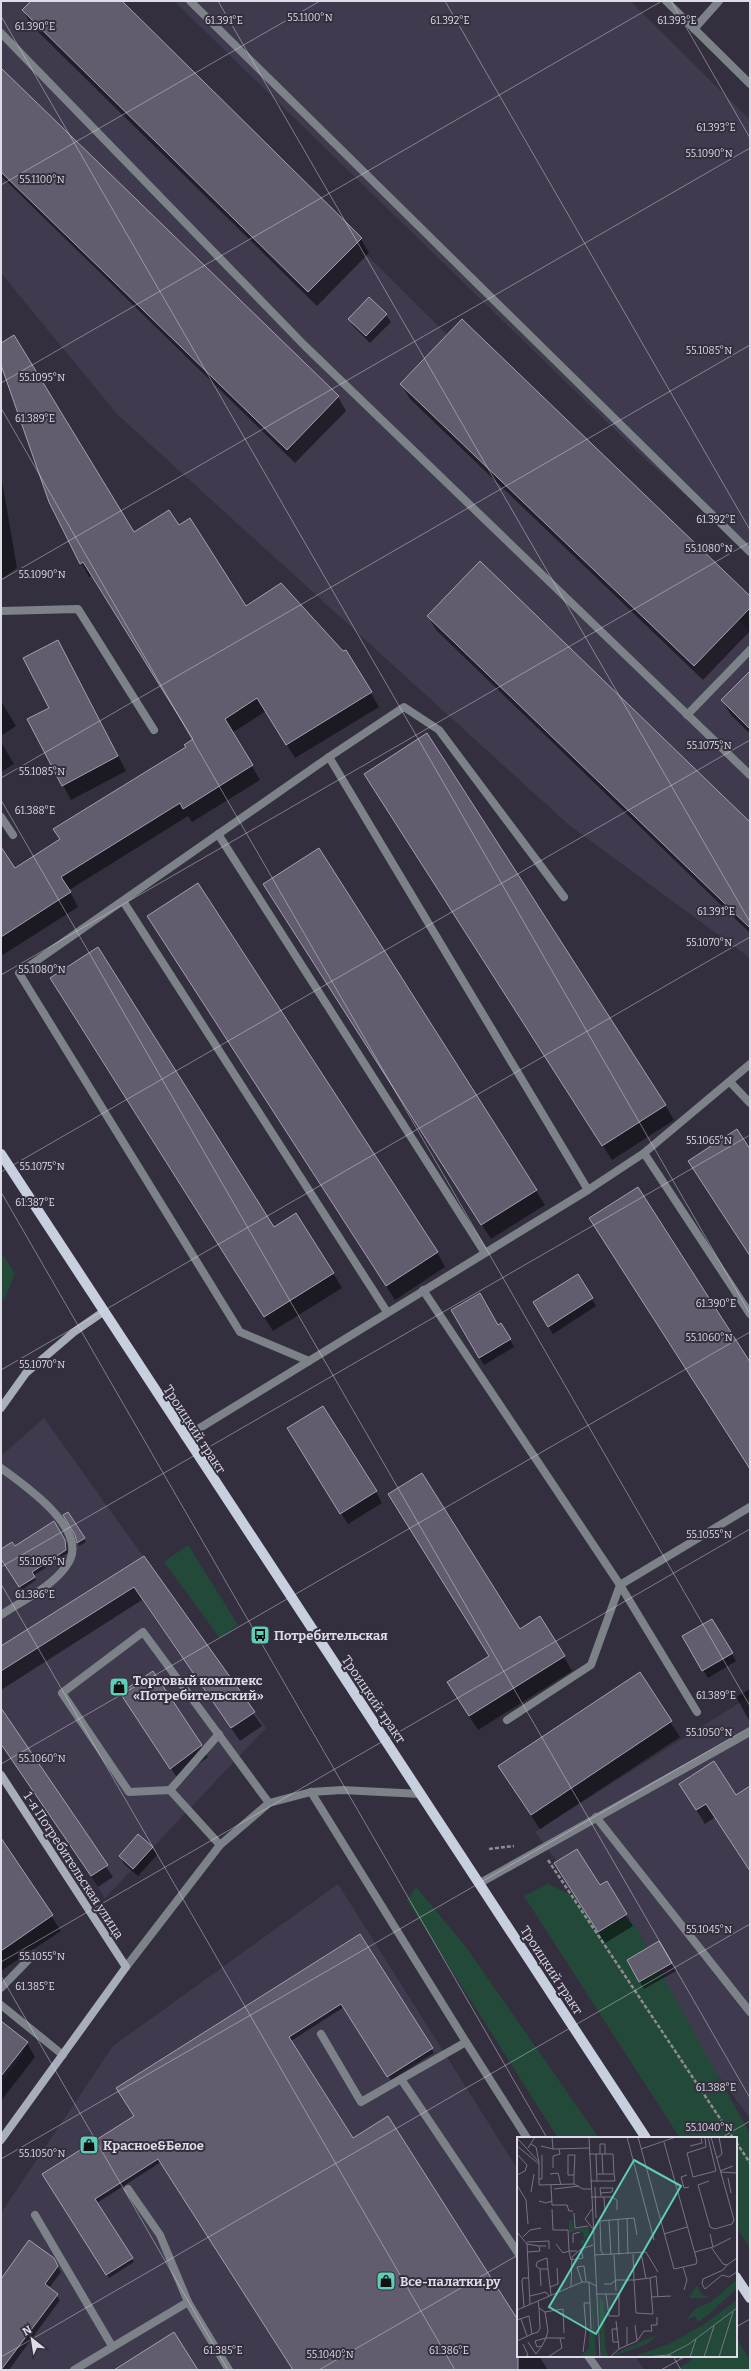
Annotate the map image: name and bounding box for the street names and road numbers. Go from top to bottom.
street label: Троицкий тракт [160,1382,229,1477]
street label: Троицкий тракт [339,1653,409,1746]
street label: 1-я Потребительская улица [20,1789,127,1942]
street label: Троицкий тракт [517,1923,586,2018]

